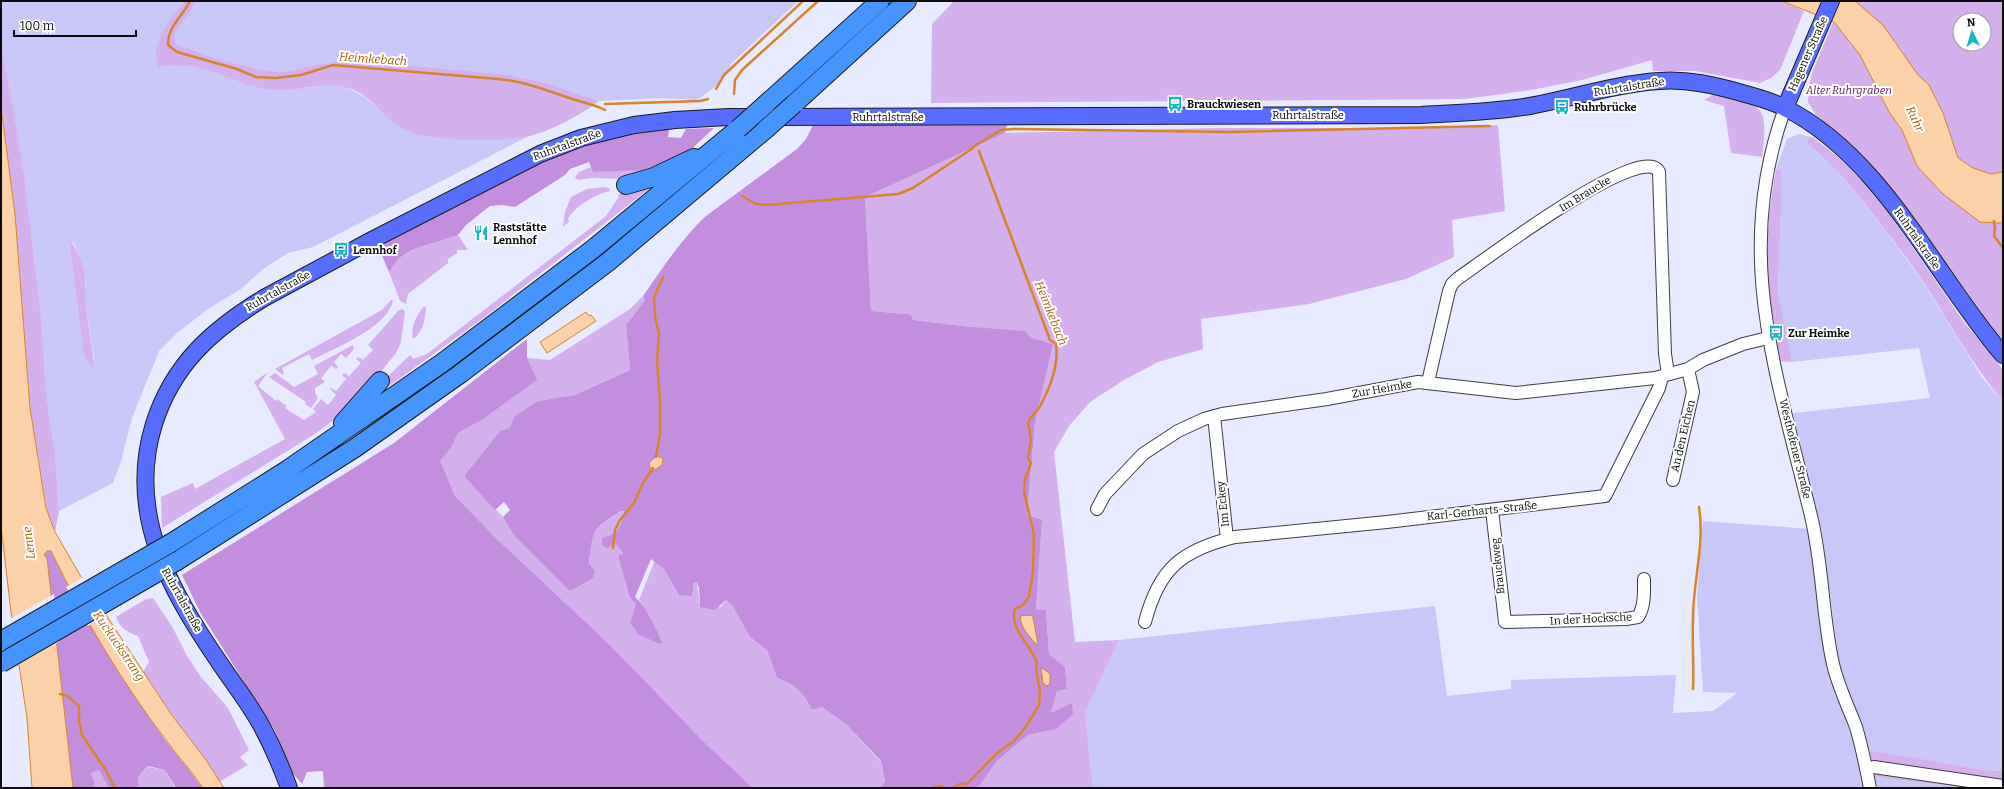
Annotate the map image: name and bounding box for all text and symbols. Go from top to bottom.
scale bar [14,12,136,38]
north arrow [1952,12,1992,52]
street label: Hagener Straße [1786,15,1830,93]
text: N [1966,16,1976,29]
text: 100 m [20,19,55,33]
water label: Heimkebach [339,50,407,68]
street label: Ruhrtalstraße [1593,75,1665,99]
park label: Alter Ruhrgraben [1805,84,1892,97]
bus stop icon: Brauckwiesen [1166,95,1184,113]
place label: Brauckwiesen [1187,98,1261,111]
bus stop icon: Ruhrbrücke [1553,98,1571,116]
place label: Ruhrbrücke [1574,101,1637,114]
water label: Ruhr [1903,104,1927,135]
street label: Ruhrtalstraße [1272,109,1344,122]
street label: Ruhrtalstraße [852,111,924,124]
street label: Ruhrtalstraße [531,127,603,163]
street label: Im Braucke [1557,173,1613,215]
street label: Ruhrtalstraße [1891,206,1943,272]
place label: Raststätte Lennhof [493,221,546,247]
restaurant icon: Raststätte Lennhof [472,224,490,242]
bus stop icon: Lennhof [332,241,350,259]
place label: Lennhof [353,244,398,257]
street label: Ruhrtalstraße [244,268,312,314]
water label: Heimkebach [1032,279,1070,347]
bus stop icon: Zur Heimke [1767,324,1785,342]
place label: Zur Heimke [1788,327,1850,340]
street label: Zur Heimke [1351,377,1413,401]
street label: Westhofener Straße [1776,398,1814,500]
street label: An den Eichen [1668,399,1698,473]
street label: Im Eckey [1214,480,1232,528]
street label: Karl-Gerharts-Straße [1426,499,1538,523]
water label: Lenne [20,526,38,560]
street label: Brauckweg [1489,537,1507,595]
street label: Ruhrtalstraße [159,566,205,634]
water label: Kuckuckstrang [90,608,148,684]
street label: In der Hocksche [1549,610,1633,628]

